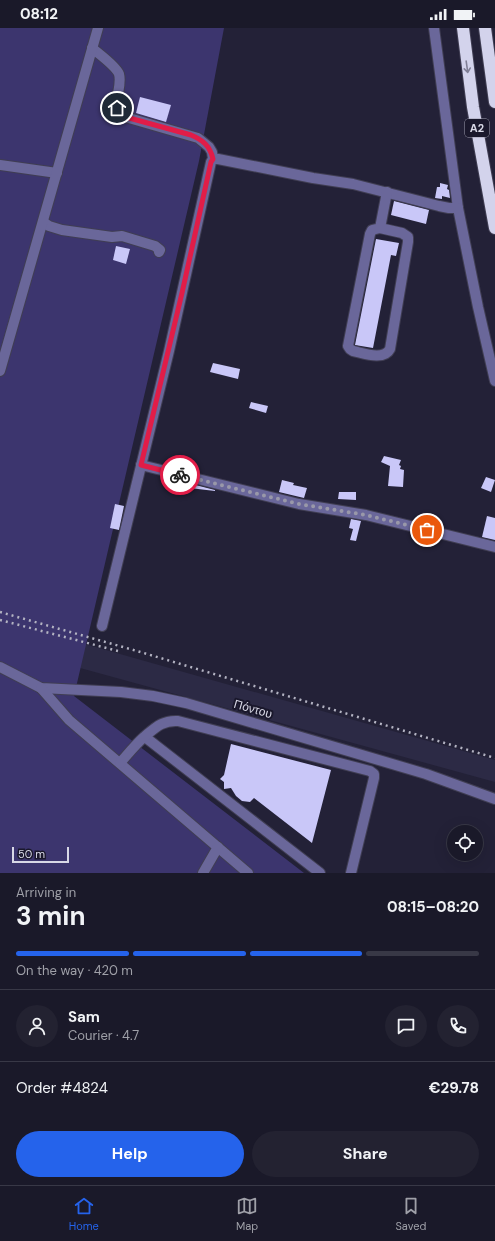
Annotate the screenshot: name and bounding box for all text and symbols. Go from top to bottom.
text: 08:12 [20,4,58,24]
one-way arrow [463,60,471,73]
pin [100,91,134,125]
icon: home [106,97,128,119]
road number: Α2 [465,119,489,137]
courier [160,455,200,495]
icon: bike [169,464,191,486]
pin [410,513,444,547]
icon: bag [416,519,438,541]
street label: Πόντου [232,696,274,722]
map controls [447,825,483,861]
button: locate [447,825,483,861]
scale bar [12,845,69,864]
text: 50 m [18,847,45,861]
text: Arriving in [16,884,76,901]
text: 08:15–08:20 [387,897,479,917]
text: 3 min [16,899,85,933]
text: On the way · 420 m [16,962,133,979]
button: person [16,1005,58,1047]
button: chat [385,1005,427,1047]
button: phone [437,1005,479,1047]
text: Sam [68,1007,100,1027]
text: Courier · 4.7 [68,1027,139,1044]
text: Order #4824 [16,1078,108,1098]
text: €29.78 [429,1078,479,1098]
button: Help [16,1131,244,1177]
button: Share [252,1131,479,1177]
tab: Home [69,1195,99,1233]
tab: Map [236,1195,258,1233]
tab: Saved [395,1195,426,1233]

